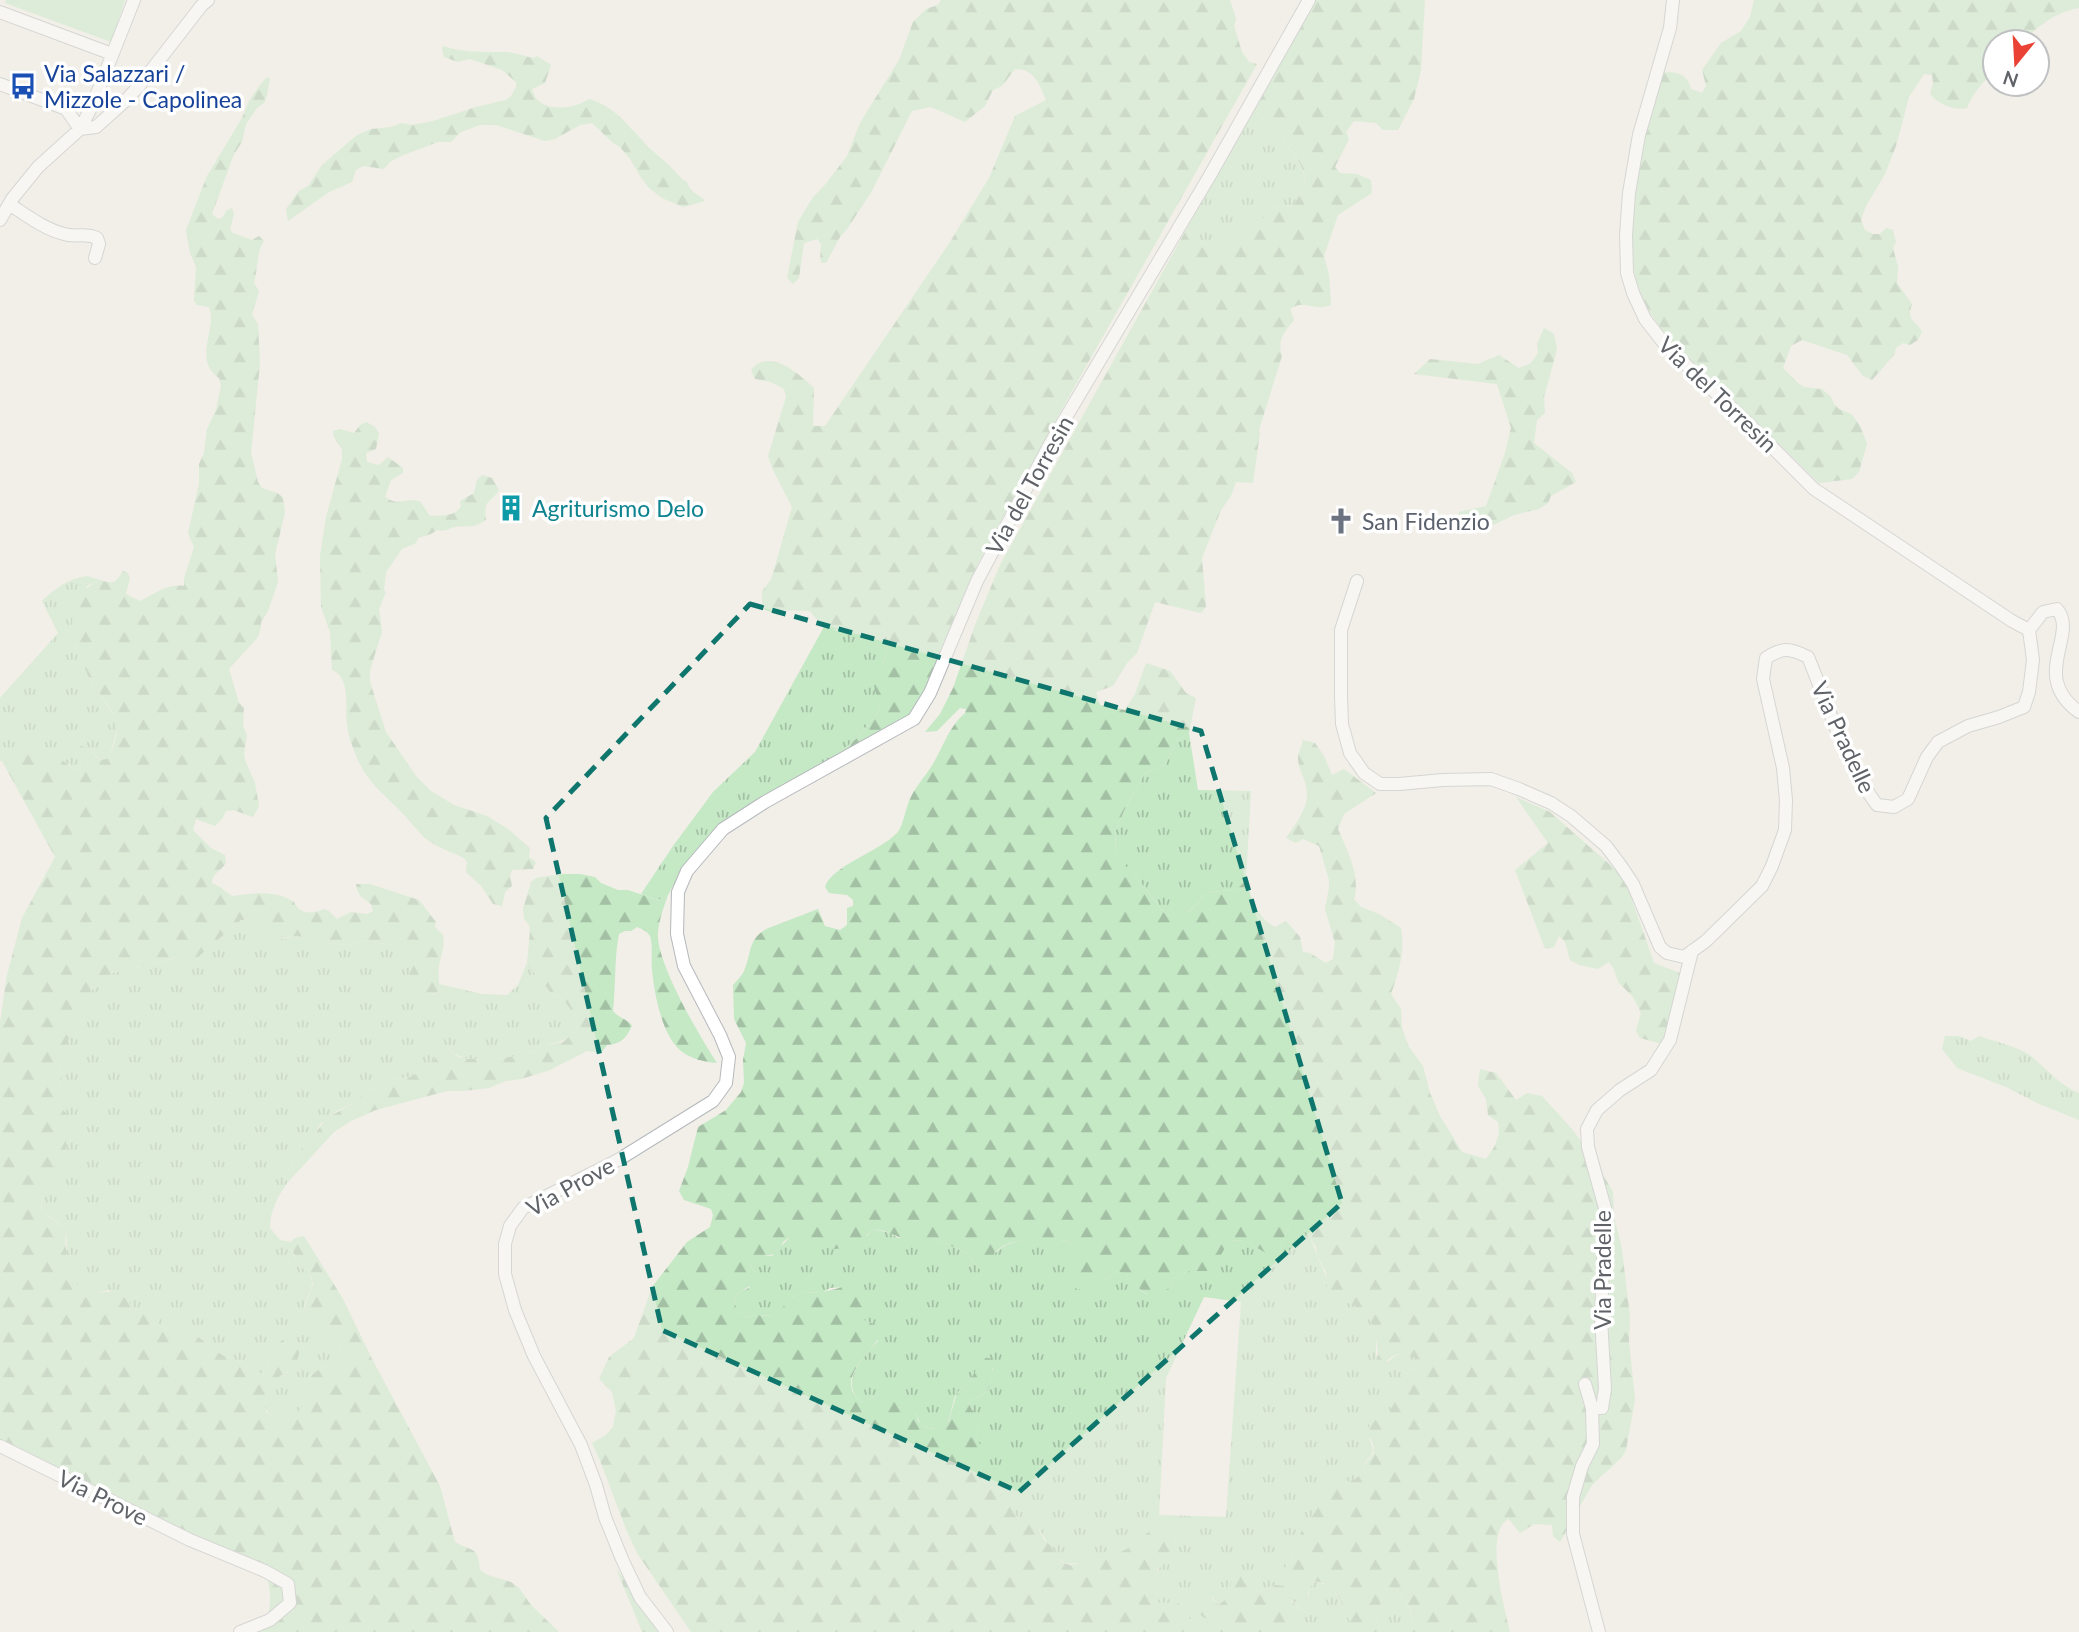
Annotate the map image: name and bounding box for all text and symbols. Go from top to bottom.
north arrow [1981,28,2051,98]
place label: Via Salazzari / Mizzole - Capolinea [44,59,242,113]
text: N [2000,66,2021,93]
bus stop icon: Via Salazzari / Mizzole - Capolinea [8,71,38,101]
street label: Via del Torresin [1653,330,1783,458]
street label: Via del Torresin [979,411,1079,559]
building icon: Agriturismo Delo [496,493,526,523]
place label: Agriturismo Delo [532,494,704,522]
church icon: San Fidenzio [1326,506,1356,536]
place label: San Fidenzio [1362,507,1490,535]
street label: Via Pradelle [1806,677,1882,797]
street label: Via Prove [521,1150,619,1222]
street label: Via Pradelle [1588,1210,1616,1330]
street label: Via Prove [54,1463,152,1531]

